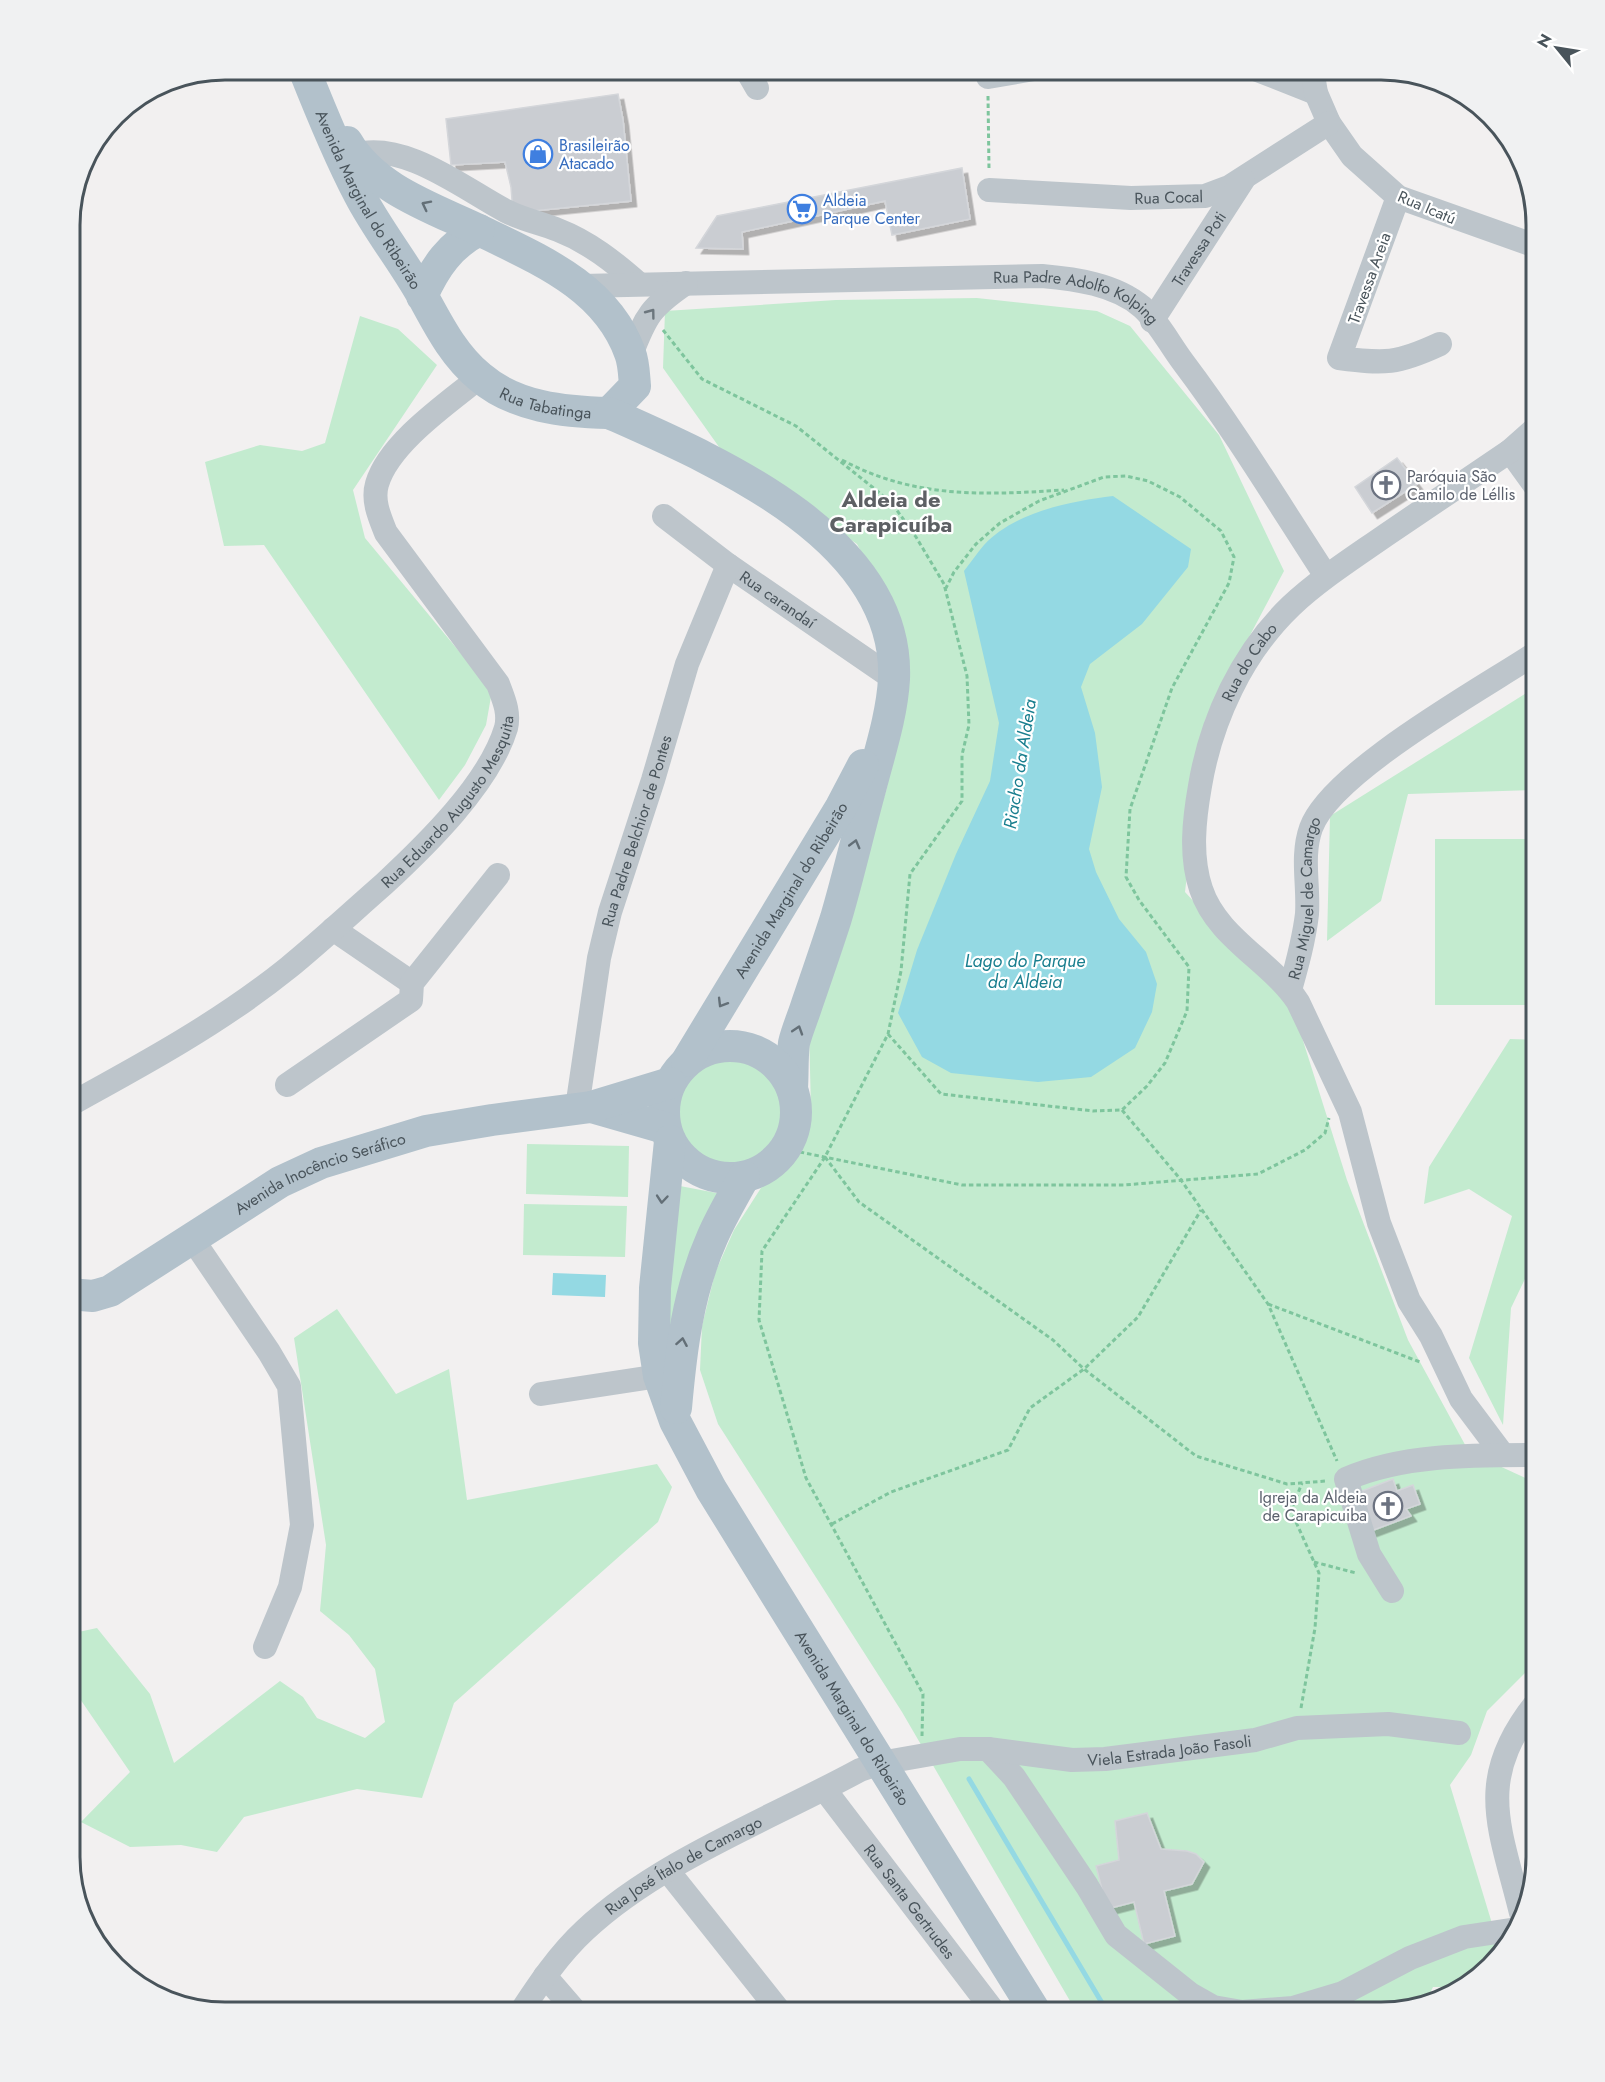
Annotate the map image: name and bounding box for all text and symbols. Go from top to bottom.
north arrow [1527,18,1587,78]
text: N [1531,29,1558,52]
street label: Avenida Marginal do Ribeirão [310,107,427,294]
place label: Brasileirão Atacado [559,134,630,175]
shop icon: Brasileirão Atacado [522,138,554,170]
street label: Rua Cocal [1134,185,1203,210]
street label: Rua Icatú [1394,185,1460,230]
place label: Aldeia Parque Center [823,189,920,230]
supermarket icon: Aldeia Parque Center [786,193,818,225]
one-way arrow [422,200,433,212]
street label: Travessa Poti [1166,207,1232,291]
street label: Travessa Areia [1342,229,1397,327]
street label: Rua Padre Adolfo Kolping [993,265,1164,329]
one-way arrow [643,308,654,319]
street label: Rua Tabatinga [496,382,592,424]
place label: Paróquia São Camilo de Léllis [1407,465,1515,506]
church icon: Paróquia São Camilo de Léllis [1370,469,1402,501]
district label: Aldeia de Carapicuíba [830,483,952,540]
street label: Rua carandaí [735,565,821,634]
street label: Rua do Cabo [1216,618,1283,705]
water label: Riacho da Aldeia [997,697,1043,831]
street label: Rua Eduardo Augusto Mesquita [376,715,519,893]
street label: Rua Padre Belchior de Pontes [596,733,677,929]
street label: Avenida Marginal do Ribeirão [729,798,854,983]
street label: Rua Miguel de Camargo [1282,812,1327,982]
one-way arrow [848,839,860,850]
water label: Lago do Parque da Aldeia [965,948,1085,995]
one-way arrow [719,997,730,1008]
one-way arrow [791,1025,804,1036]
street label: Avenida Inocêncio Seráfico [230,1127,409,1220]
one-way arrow [656,1195,669,1204]
one-way arrow [675,1337,688,1347]
place label: Igreja da Aldeia de Carapicuiba [1259,1486,1367,1527]
church icon: Igreja da Aldeia de Carapicuiba [1372,1490,1404,1522]
street label: Avenida Marginal do Ribeirão [789,1626,916,1810]
street label: Viela Estrada João Fasoli [1087,1730,1253,1772]
street label: Rua José Ítalo de Camargo [600,1810,766,1921]
street label: Rua Santa Gertrudes [858,1839,961,1964]

